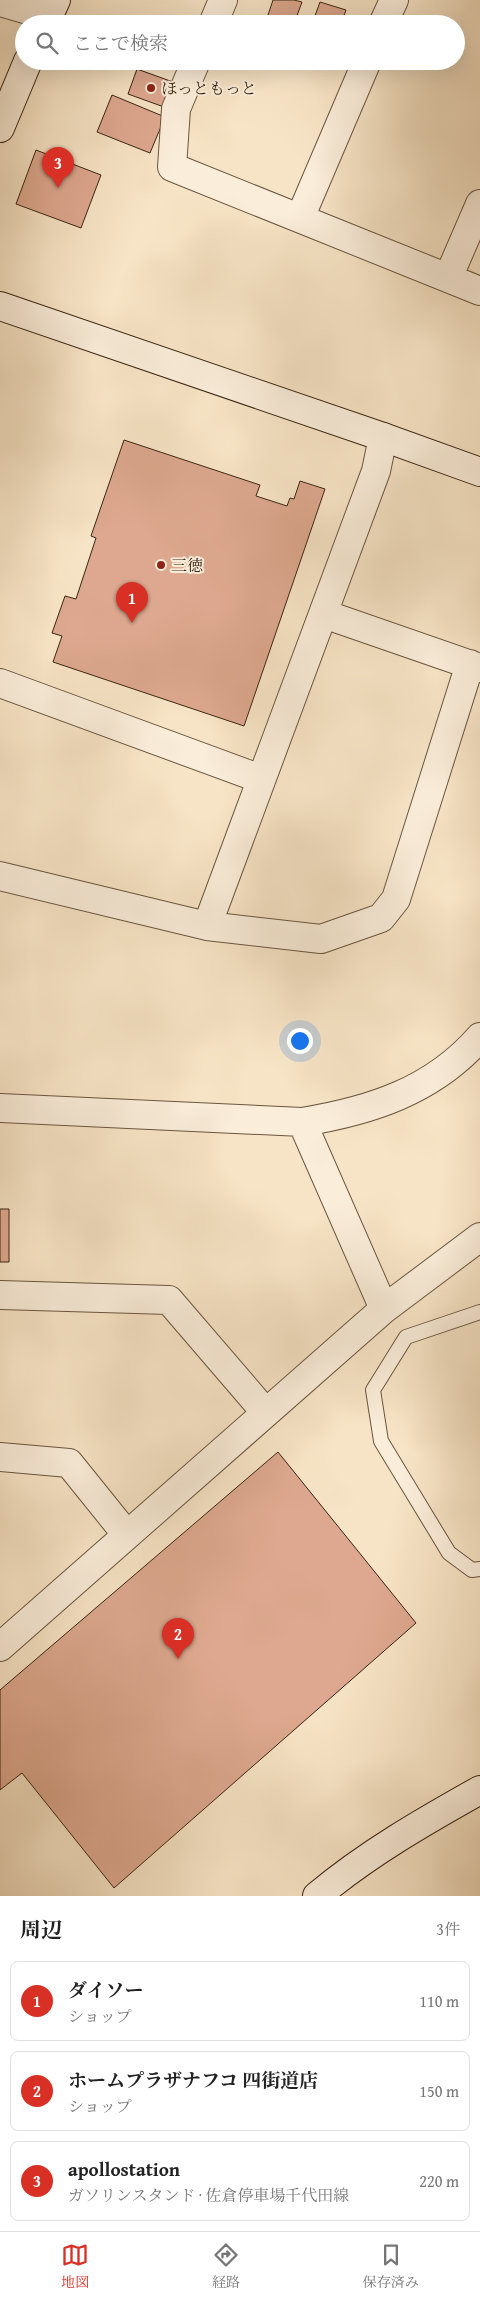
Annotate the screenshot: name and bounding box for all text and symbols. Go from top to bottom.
search box [15,15,465,70]
icon: search [33,29,61,57]
text: ここで検索 [73,29,168,57]
place label: ほっともっと [161,76,257,100]
marker: ほっともっと [145,82,157,94]
pin: 3 [42,147,74,188]
place label: 三徳 [171,553,203,577]
marker: 三徳 [155,559,167,571]
pin: 1 [116,582,148,623]
your location [287,1028,313,1054]
pin: 2 [162,1618,194,1659]
text: 周辺 [20,1914,62,1945]
text: 3件 [436,1917,460,1941]
text: ダイソー [68,1976,144,2004]
text: 1 [33,1989,41,2013]
text: 110 m [419,1989,459,2013]
text: ショップ [68,2004,132,2028]
text: ホームプラザナフコ 四街道店 [68,2066,318,2094]
text: 2 [33,2079,41,2103]
text: 150 m [419,2079,459,2103]
text: ショップ [68,2094,132,2118]
text: apollostation [68,2155,180,2183]
text: 3 [33,2169,41,2193]
text: 220 m [419,2169,459,2193]
text: ガソリンスタンド · 佐倉停車場千代田線 [68,2183,349,2207]
tab: 地図 [61,2241,89,2292]
tab: 経路 [212,2241,240,2292]
tab: 保存済み [363,2241,419,2292]

